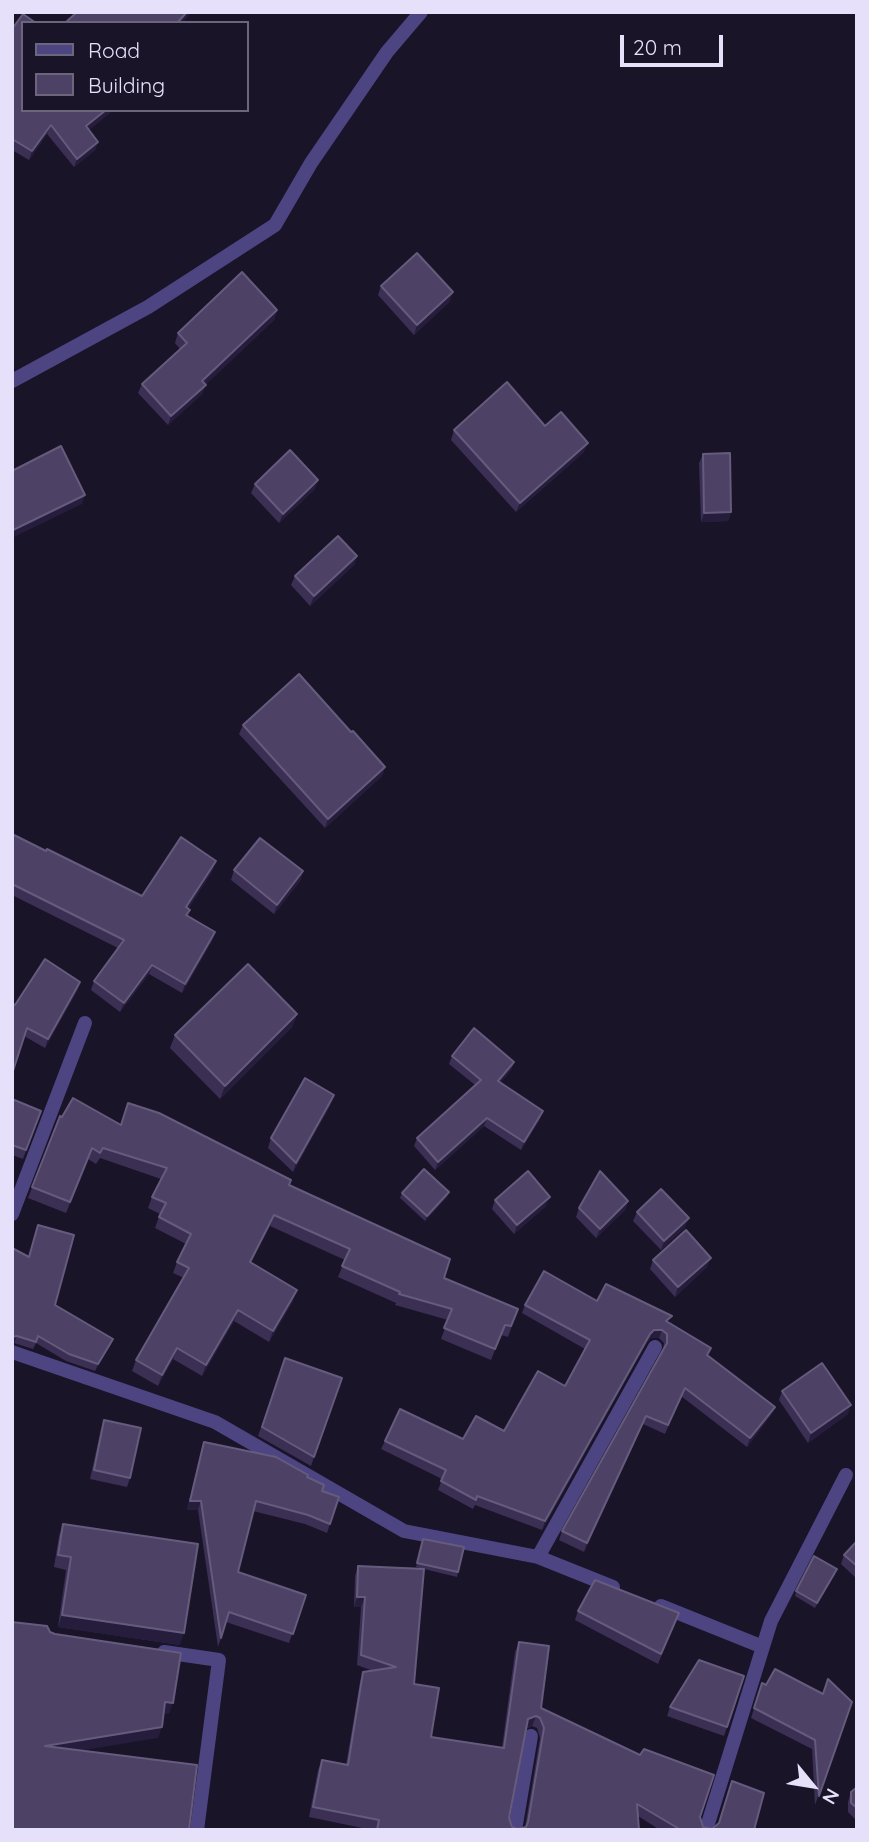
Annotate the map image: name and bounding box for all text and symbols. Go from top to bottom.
legend [21,21,248,112]
scale bar [624,21,727,65]
text: 20 m [633,34,682,60]
text: Road [88,37,140,63]
text: Building [88,72,165,98]
north arrow [778,1751,848,1821]
text: N [817,1784,845,1809]

